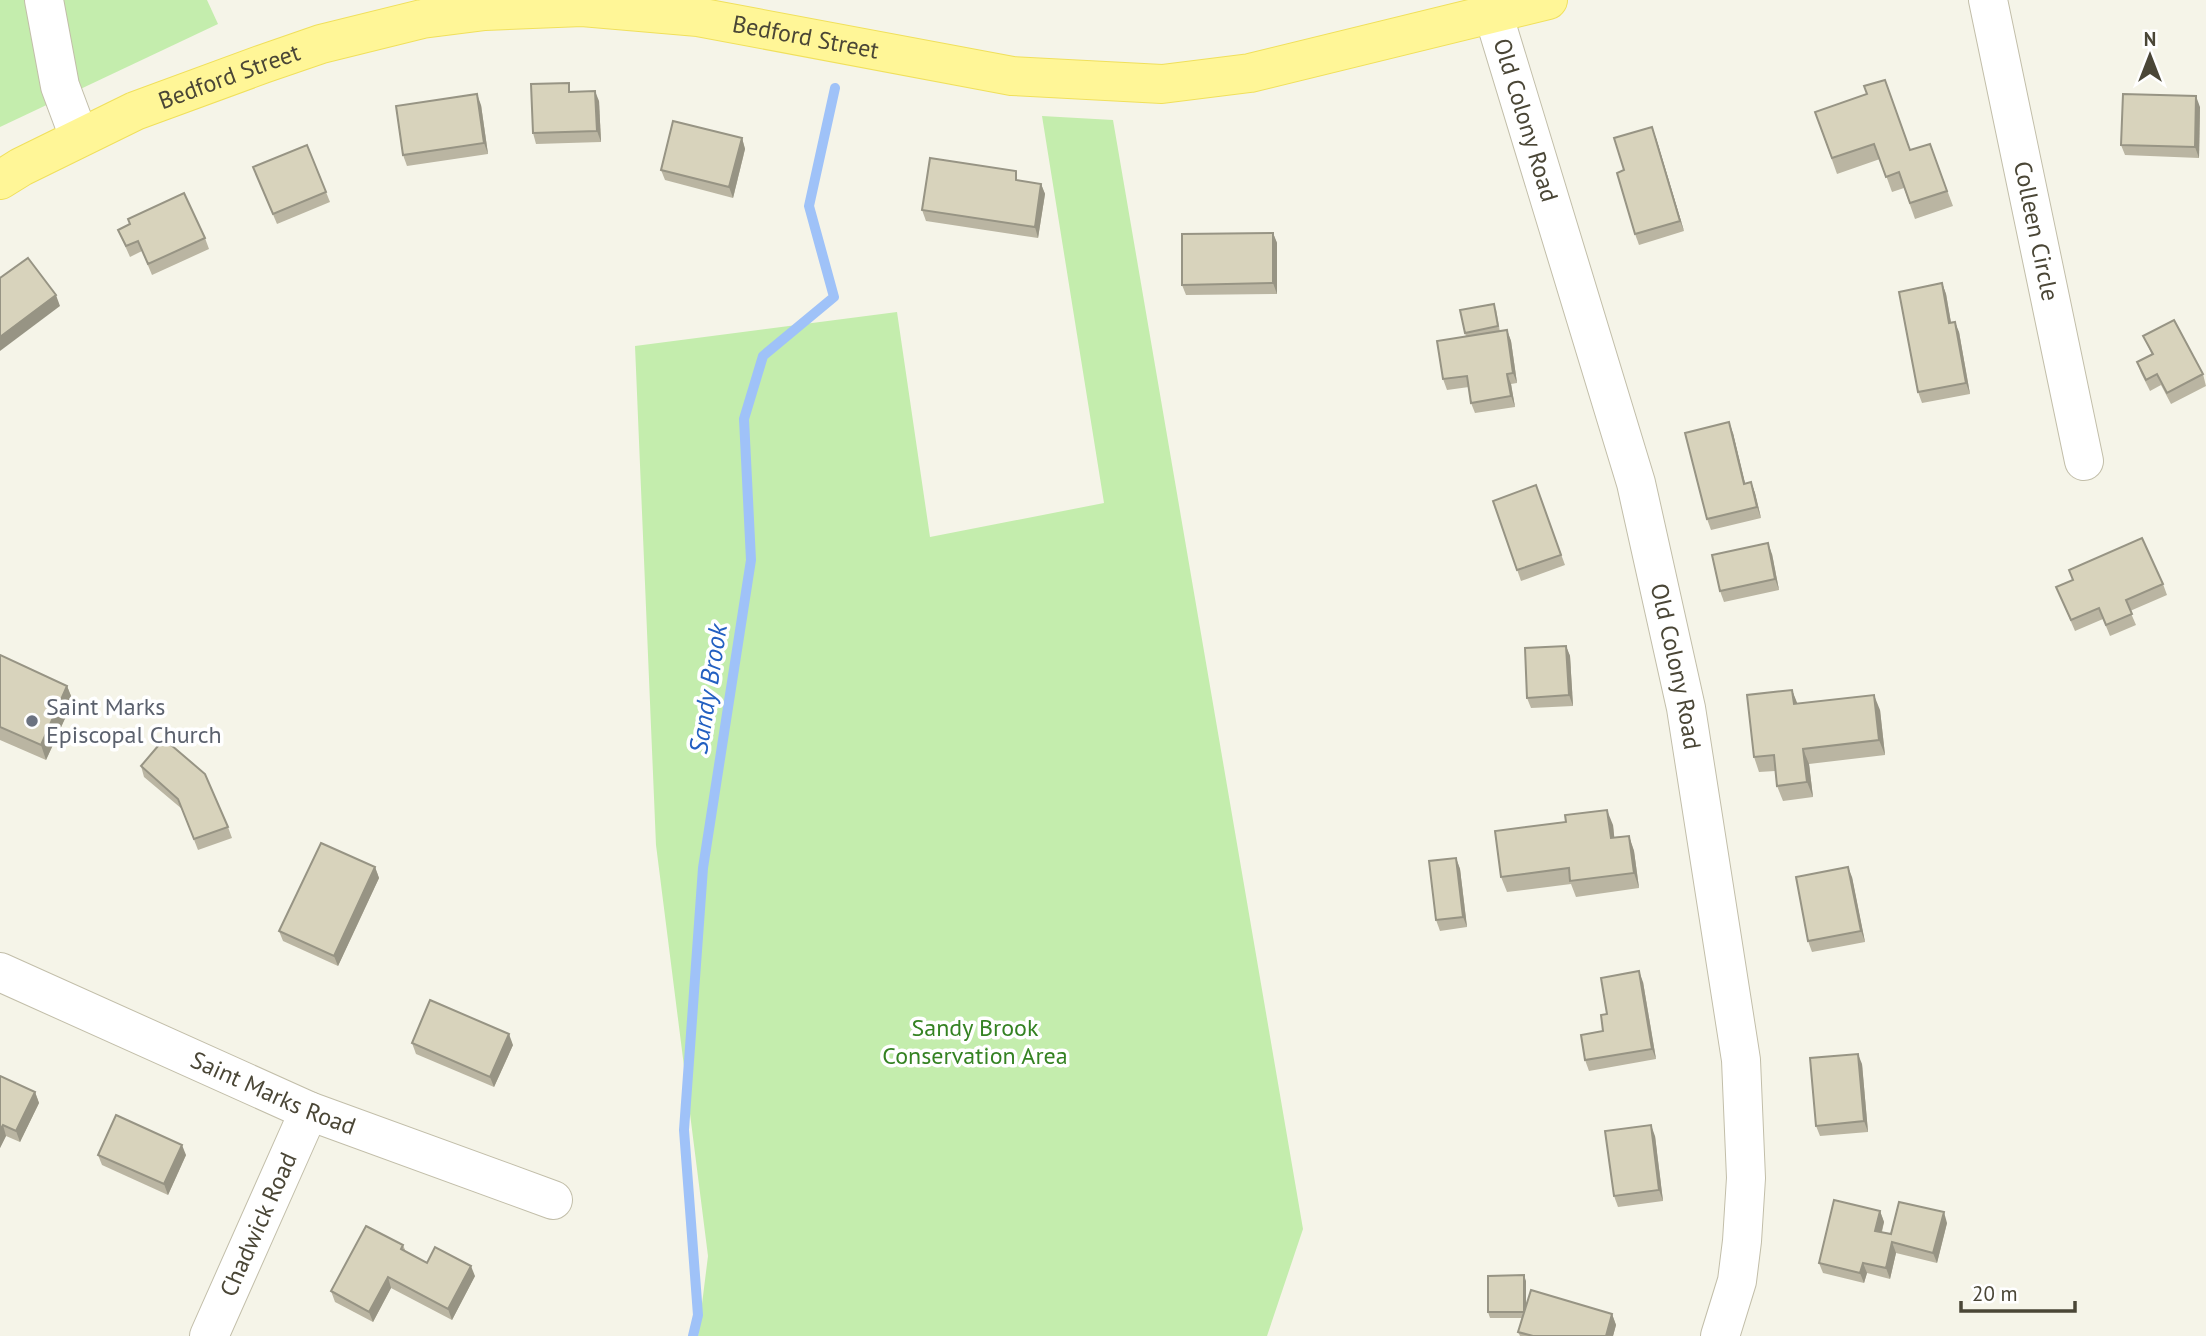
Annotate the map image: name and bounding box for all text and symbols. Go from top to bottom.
street label: Bedford Street [730,8,881,66]
north arrow [2115,21,2185,91]
text: N [2144,27,2156,51]
street label: Old Colony Road [1487,35,1566,205]
street label: Bedford Street [154,36,304,116]
street label: Colleen Circle [2007,158,2066,304]
street label: Old Colony Road [1644,580,1708,752]
water label: Sandy Brook [681,620,734,756]
place label: Saint Marks Episcopal Church [46,691,222,750]
marker: Saint Marks Episcopal Church [24,713,40,729]
park label: Sandy Brook Conservation Area [882,1012,1068,1071]
street label: Saint Marks Road [186,1044,360,1142]
street label: Chadwick Road [213,1147,304,1301]
scale bar [1961,1270,2075,1314]
text: 20 m [1972,1280,2018,1307]

